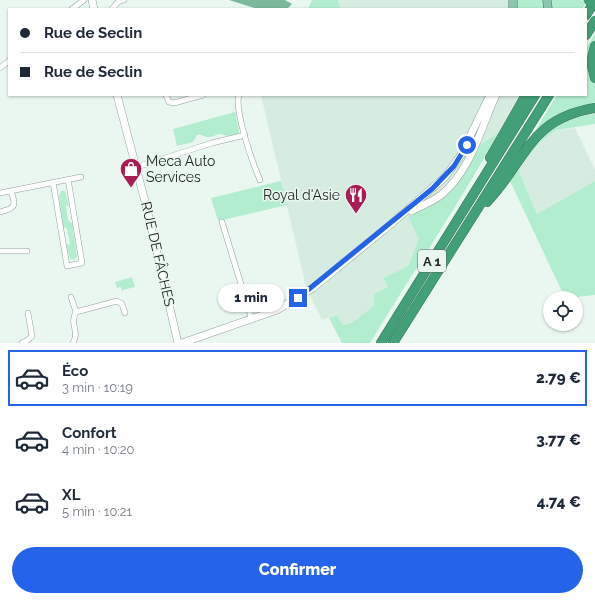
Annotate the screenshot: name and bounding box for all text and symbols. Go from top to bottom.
text: Rue de Seclin [44,24,142,42]
text: Rue de Seclin [44,63,142,81]
route start [458,136,476,154]
place label: Meca Auto Services [146,153,215,185]
shop icon: Meca Auto Services [118,156,144,189]
restaurant icon: Royal d'Asie [343,182,369,215]
place label: Royal d'Asie [263,187,340,203]
street label: RUE DE FÂCHES [138,200,179,309]
road number: A 1 [418,250,446,272]
callout: 1 min [218,284,284,312]
route end [289,289,307,307]
text: 1 min [234,290,268,305]
map controls [543,291,583,331]
button: locate [543,291,583,331]
icon: car [14,360,50,396]
text: Éco [62,362,88,380]
text: 2.79 € [536,369,581,387]
text: 3 min · 10:19 [62,380,133,395]
icon: car [14,422,50,458]
text: Confort [62,424,116,442]
text: 3.77 € [536,431,581,449]
text: 4 min · 10:20 [62,442,135,457]
icon: car [14,484,50,520]
text: XL [62,486,80,504]
text: 4.74 € [537,493,581,511]
text: 5 min · 10:21 [62,504,132,519]
button: Confirmer [12,547,583,593]

